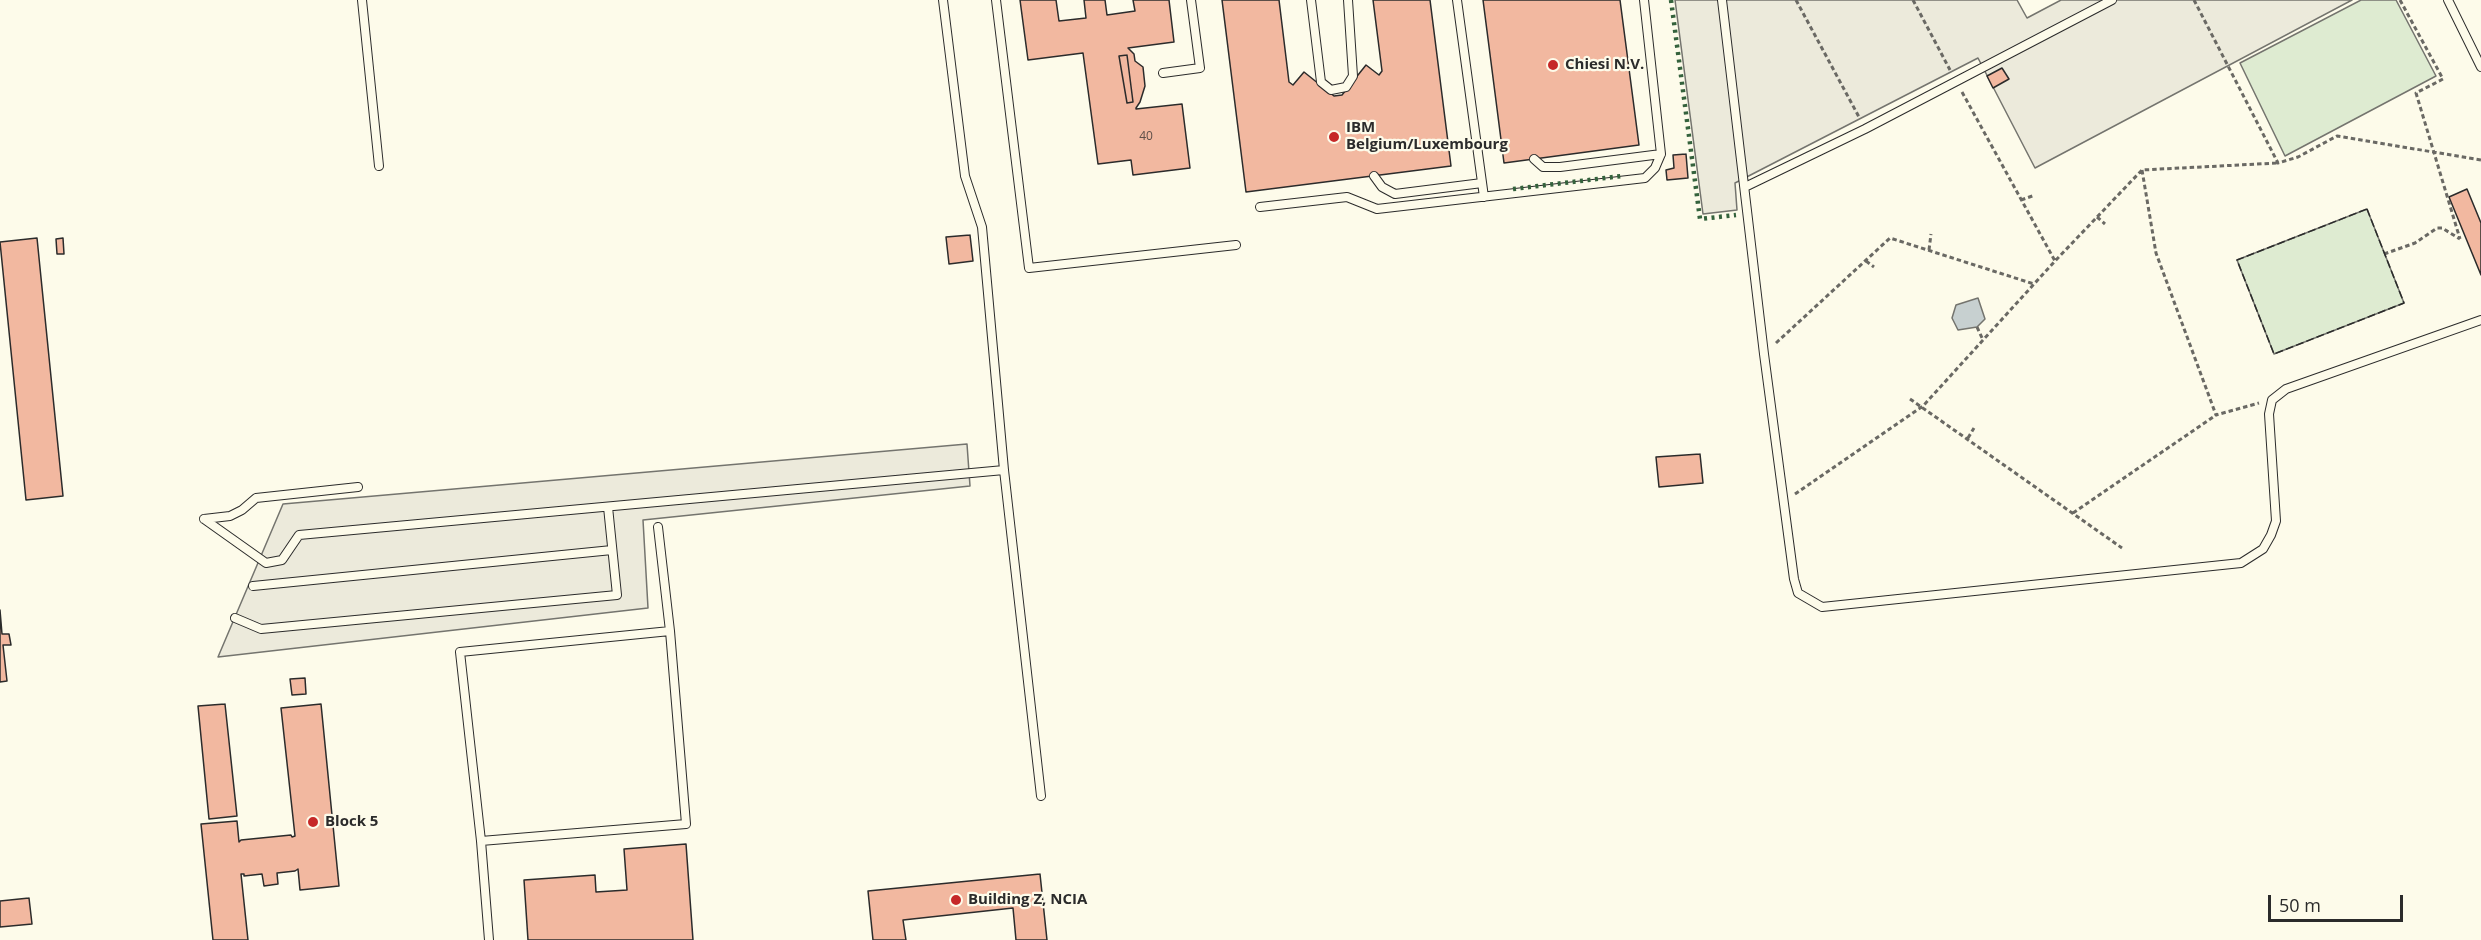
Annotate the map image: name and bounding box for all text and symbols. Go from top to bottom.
place label: Chiesi N.V. [1565,56,1644,74]
marker: Chiesi N.V. [1546,58,1560,72]
place label: IBM Belgium/Luxembourg [1346,119,1508,154]
house number: 40 [1139,130,1153,144]
marker: IBM Belgium/Luxembourg [1327,130,1341,144]
place label: Block 5 [325,813,378,831]
marker: Block 5 [306,815,320,829]
scale bar [2271,883,2406,921]
place label: Building Z, NCIA [968,891,1087,909]
marker: Building Z, NCIA [949,893,963,907]
text: 50 m [2279,893,2321,917]

